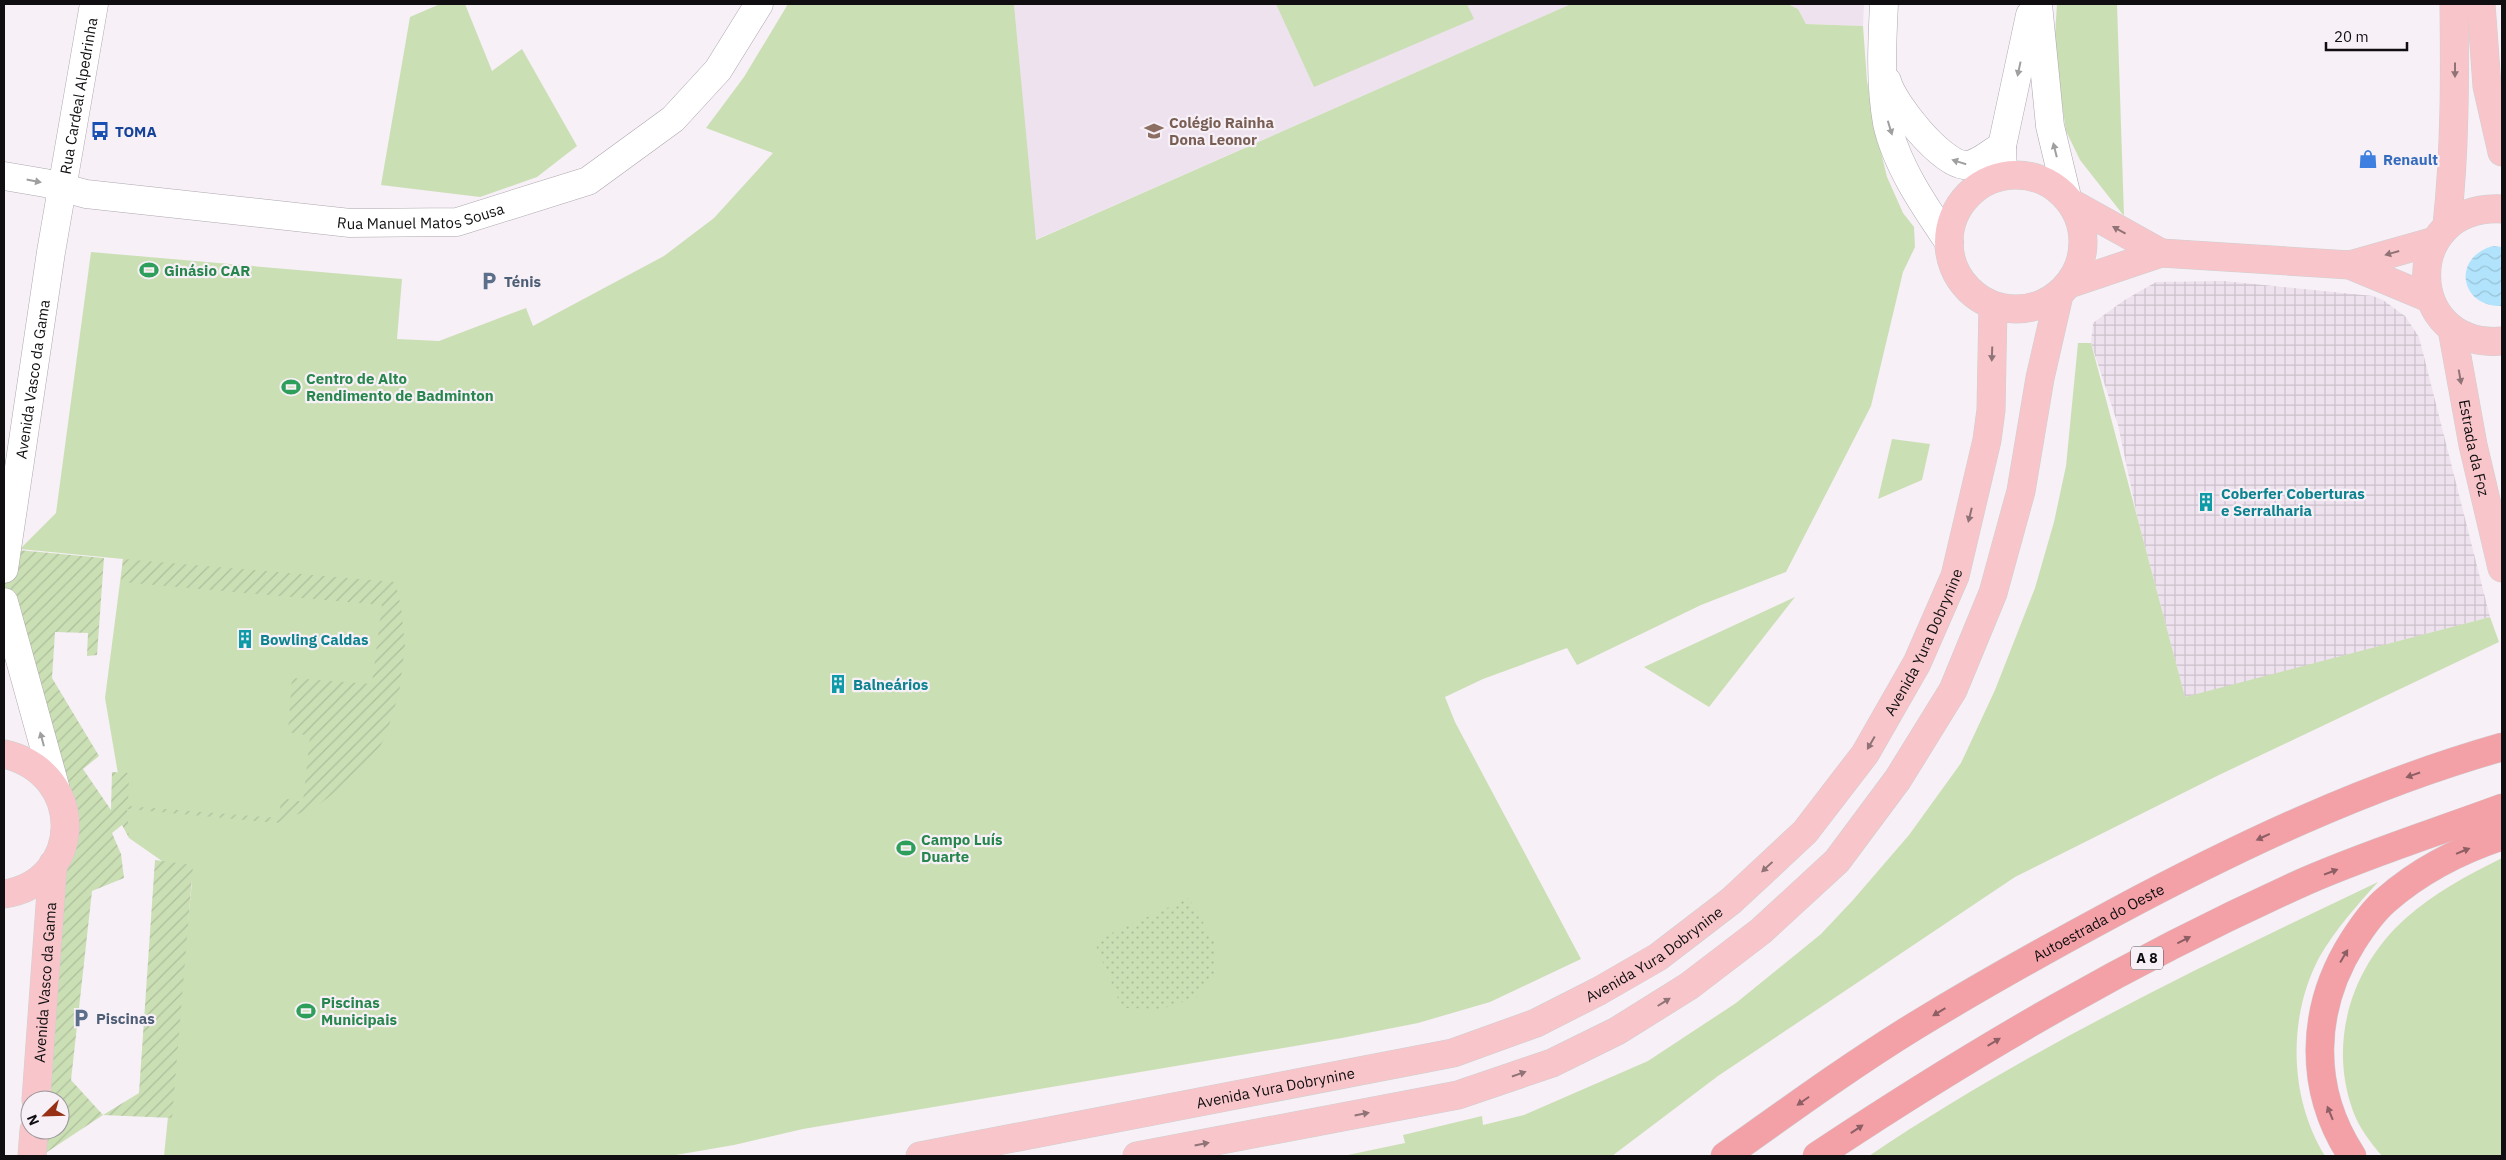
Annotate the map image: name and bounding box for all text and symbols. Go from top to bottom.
street label: Rua Cardeal Alpedrinha [55,16,101,176]
scale bar [2326,20,2407,52]
text: 20 m [2334,27,2369,46]
one-way arrow [2014,61,2022,77]
one-way arrow [2451,62,2459,78]
place label: Colégio Rainha Dona Leonor [1169,113,1274,149]
bus stop icon: TOMA [89,120,111,142]
school or university icon: Colégio Rainha Dona Leonor [1143,120,1165,142]
one-way arrow [1886,121,1894,136]
place label: TOMA [115,122,157,141]
one-way arrow [2051,142,2059,157]
shop icon: Renault [2357,148,2379,170]
place label: Renault [2383,150,2438,169]
one-way arrow [1951,158,1967,166]
one-way arrow [26,177,42,185]
street label: Rua Manuel Matos Sousa [336,198,506,233]
one-way arrow [2111,226,2126,234]
one-way arrow [2385,249,2400,257]
sports icon: Ginásio CAR [138,259,160,281]
place label: Ginásio CAR [164,261,250,280]
parking icon: Ténis [478,270,500,292]
place label: Ténis [504,272,541,291]
street label: Avenida Vasco da Gama [11,298,53,460]
one-way arrow [1987,347,1995,363]
place label: Centro de Alto Rendimento de Badminton [306,369,494,405]
one-way arrow [2456,369,2464,385]
sports icon: Centro de Alto Rendimento de Badminton [280,376,302,398]
street label: Estrada da Foz [2455,398,2494,498]
place label: Coberfer Coberturas e Serralharia [2221,484,2365,520]
building icon: Coberfer Coberturas e Serralharia [2195,491,2217,513]
one-way arrow [1966,507,1974,522]
street label: Avenida Yura Dobrynine [1880,567,1966,719]
building icon: Bowling Caldas [234,628,256,650]
place label: Bowling Caldas [260,630,369,649]
building icon: Balneários [827,673,849,695]
place label: Balneários [853,675,929,694]
one-way arrow [37,732,45,747]
one-way arrow [1867,735,1875,750]
one-way arrow [2406,772,2421,779]
place label: Campo Luís Duarte [921,830,1003,866]
one-way arrow [2256,833,2270,841]
sports icon: Campo Luís Duarte [895,837,917,859]
one-way arrow [2456,847,2471,855]
one-way arrow [1762,861,1774,873]
one-way arrow [2324,867,2338,875]
street label: Autoestrada do Oeste [2029,879,2167,965]
street label: Avenida Vasco da Gama [29,901,60,1063]
street label: Avenida Yura Dobrynine [1582,902,1726,1006]
one-way arrow [2176,936,2191,944]
road number: A 8 [2131,946,2163,970]
one-way arrow [2339,950,2348,963]
place label: Piscinas Municipais [321,993,397,1029]
one-way arrow [1657,997,1671,1006]
sports icon: Piscinas Municipais [295,1000,317,1022]
parking icon: Piscinas [70,1007,92,1029]
one-way arrow [1933,1007,1946,1016]
place label: Piscinas [96,1009,155,1028]
one-way arrow [1988,1037,2001,1047]
street label: Avenida Yura Dobrynine [1195,1063,1356,1112]
one-way arrow [1512,1070,1527,1078]
north arrow [20,1090,70,1140]
one-way arrow [1796,1096,1810,1106]
one-way arrow [2326,1105,2334,1120]
one-way arrow [1354,1109,1370,1117]
text: N [23,1112,43,1128]
one-way arrow [1851,1124,1864,1134]
one-way arrow [1195,1140,1210,1148]

